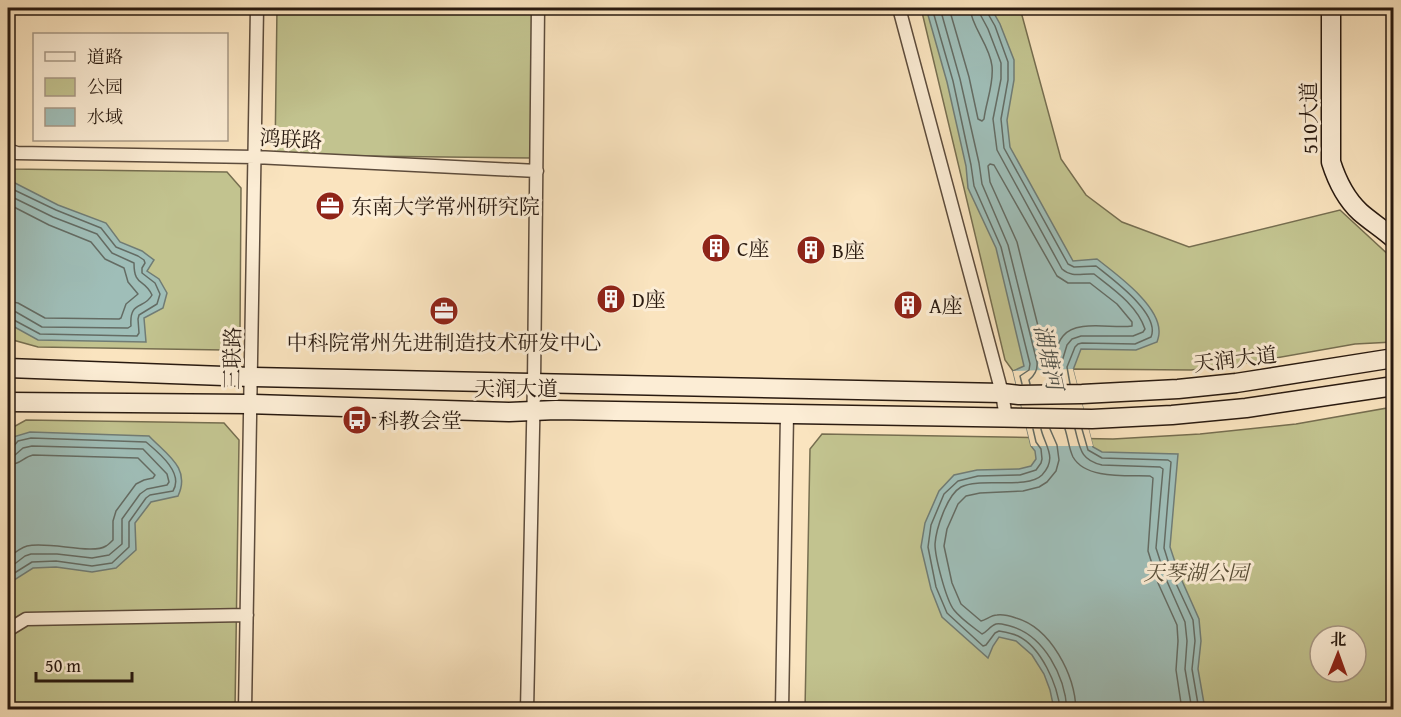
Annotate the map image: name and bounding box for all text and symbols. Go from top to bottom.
legend [33,33,228,141]
text: 道路 [87,43,123,70]
text: 公园 [87,73,123,100]
street label: 510大道 [1293,82,1325,154]
text: 水域 [87,103,123,130]
street label: 鸿联路 [259,122,323,156]
office icon: 东南大学常州研究院 [314,190,346,222]
place label: 东南大学常州研究院 [351,191,540,222]
building icon: C座 [700,232,732,264]
place label: C座 [737,233,769,264]
building icon: B座 [795,234,827,266]
place label: B座 [832,235,865,266]
building icon: D座 [595,283,627,315]
place label: D座 [632,284,666,315]
building icon: A座 [892,289,924,321]
place label: A座 [929,290,963,321]
office icon: 中科院常州先进制造技术研发中心 [428,295,460,327]
water label: 湖塘河 [1026,321,1072,397]
street label: 三联路 [216,326,248,390]
place label: 中科院常州先进制造技术研发中心 [287,327,602,358]
street label: 天润大道 [1191,338,1279,380]
street label: 天润大道 [474,373,558,404]
bus stop icon: 科教会堂 [341,404,373,436]
place label: 科教会堂 [378,405,462,436]
park label: 天琴湖公园 [1144,557,1251,588]
north arrow [1308,624,1368,684]
text: 北 [1330,627,1346,651]
scale bar [36,645,132,683]
text: 50 m [45,652,81,679]

